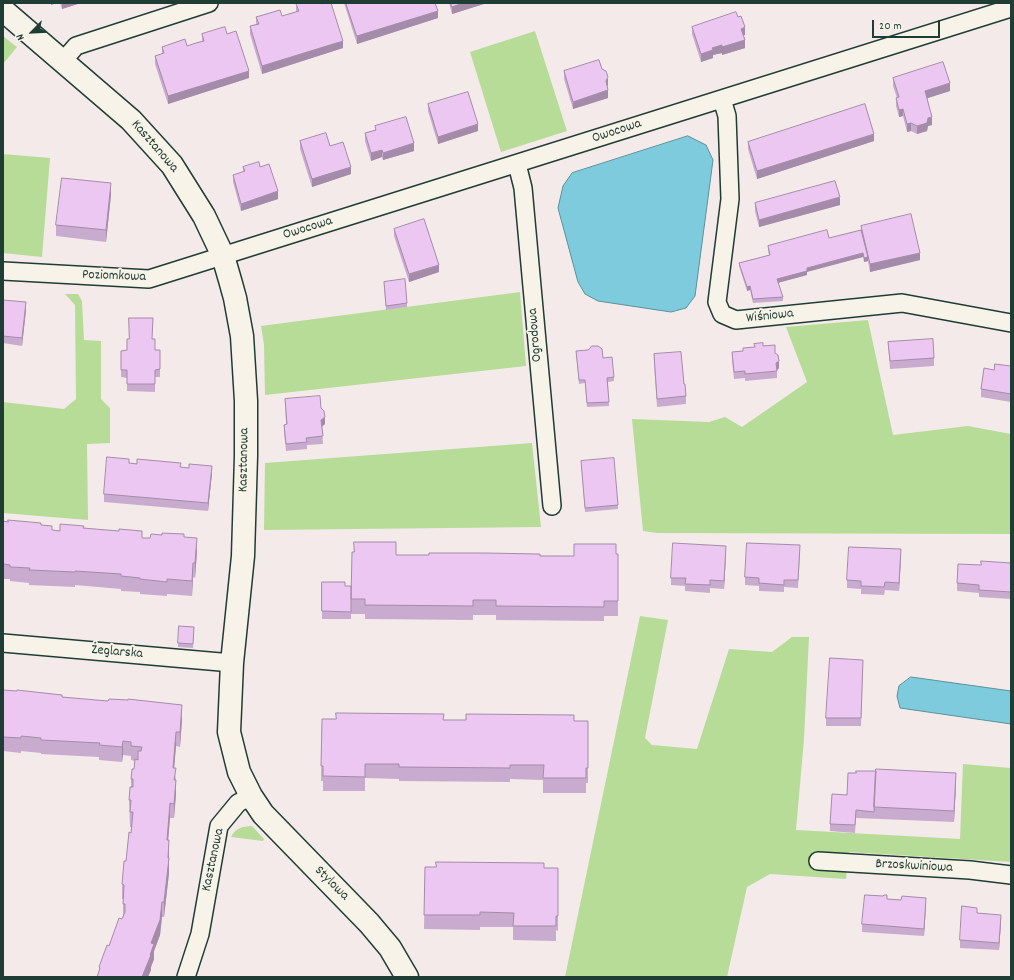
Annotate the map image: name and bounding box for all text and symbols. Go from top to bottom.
north arrow [12,12,52,52]
scale bar [874,12,942,38]
text: 20 m [879,18,902,35]
text: N [13,31,29,43]
street label: Owocowa [590,116,644,148]
street label: Kasztanowa [127,117,181,177]
street label: Owocowa [281,214,335,244]
street label: Poziomkowa [82,267,146,287]
street label: Wiśniowa [746,306,794,328]
street label: Ogrodowa [525,307,547,363]
street label: Kasztanowa [236,428,254,492]
street label: Żeglarska [90,642,144,664]
street label: Kasztanowa [199,827,229,893]
street label: Brzoskwiniowa [875,857,953,877]
street label: Stylowa [310,863,352,905]

